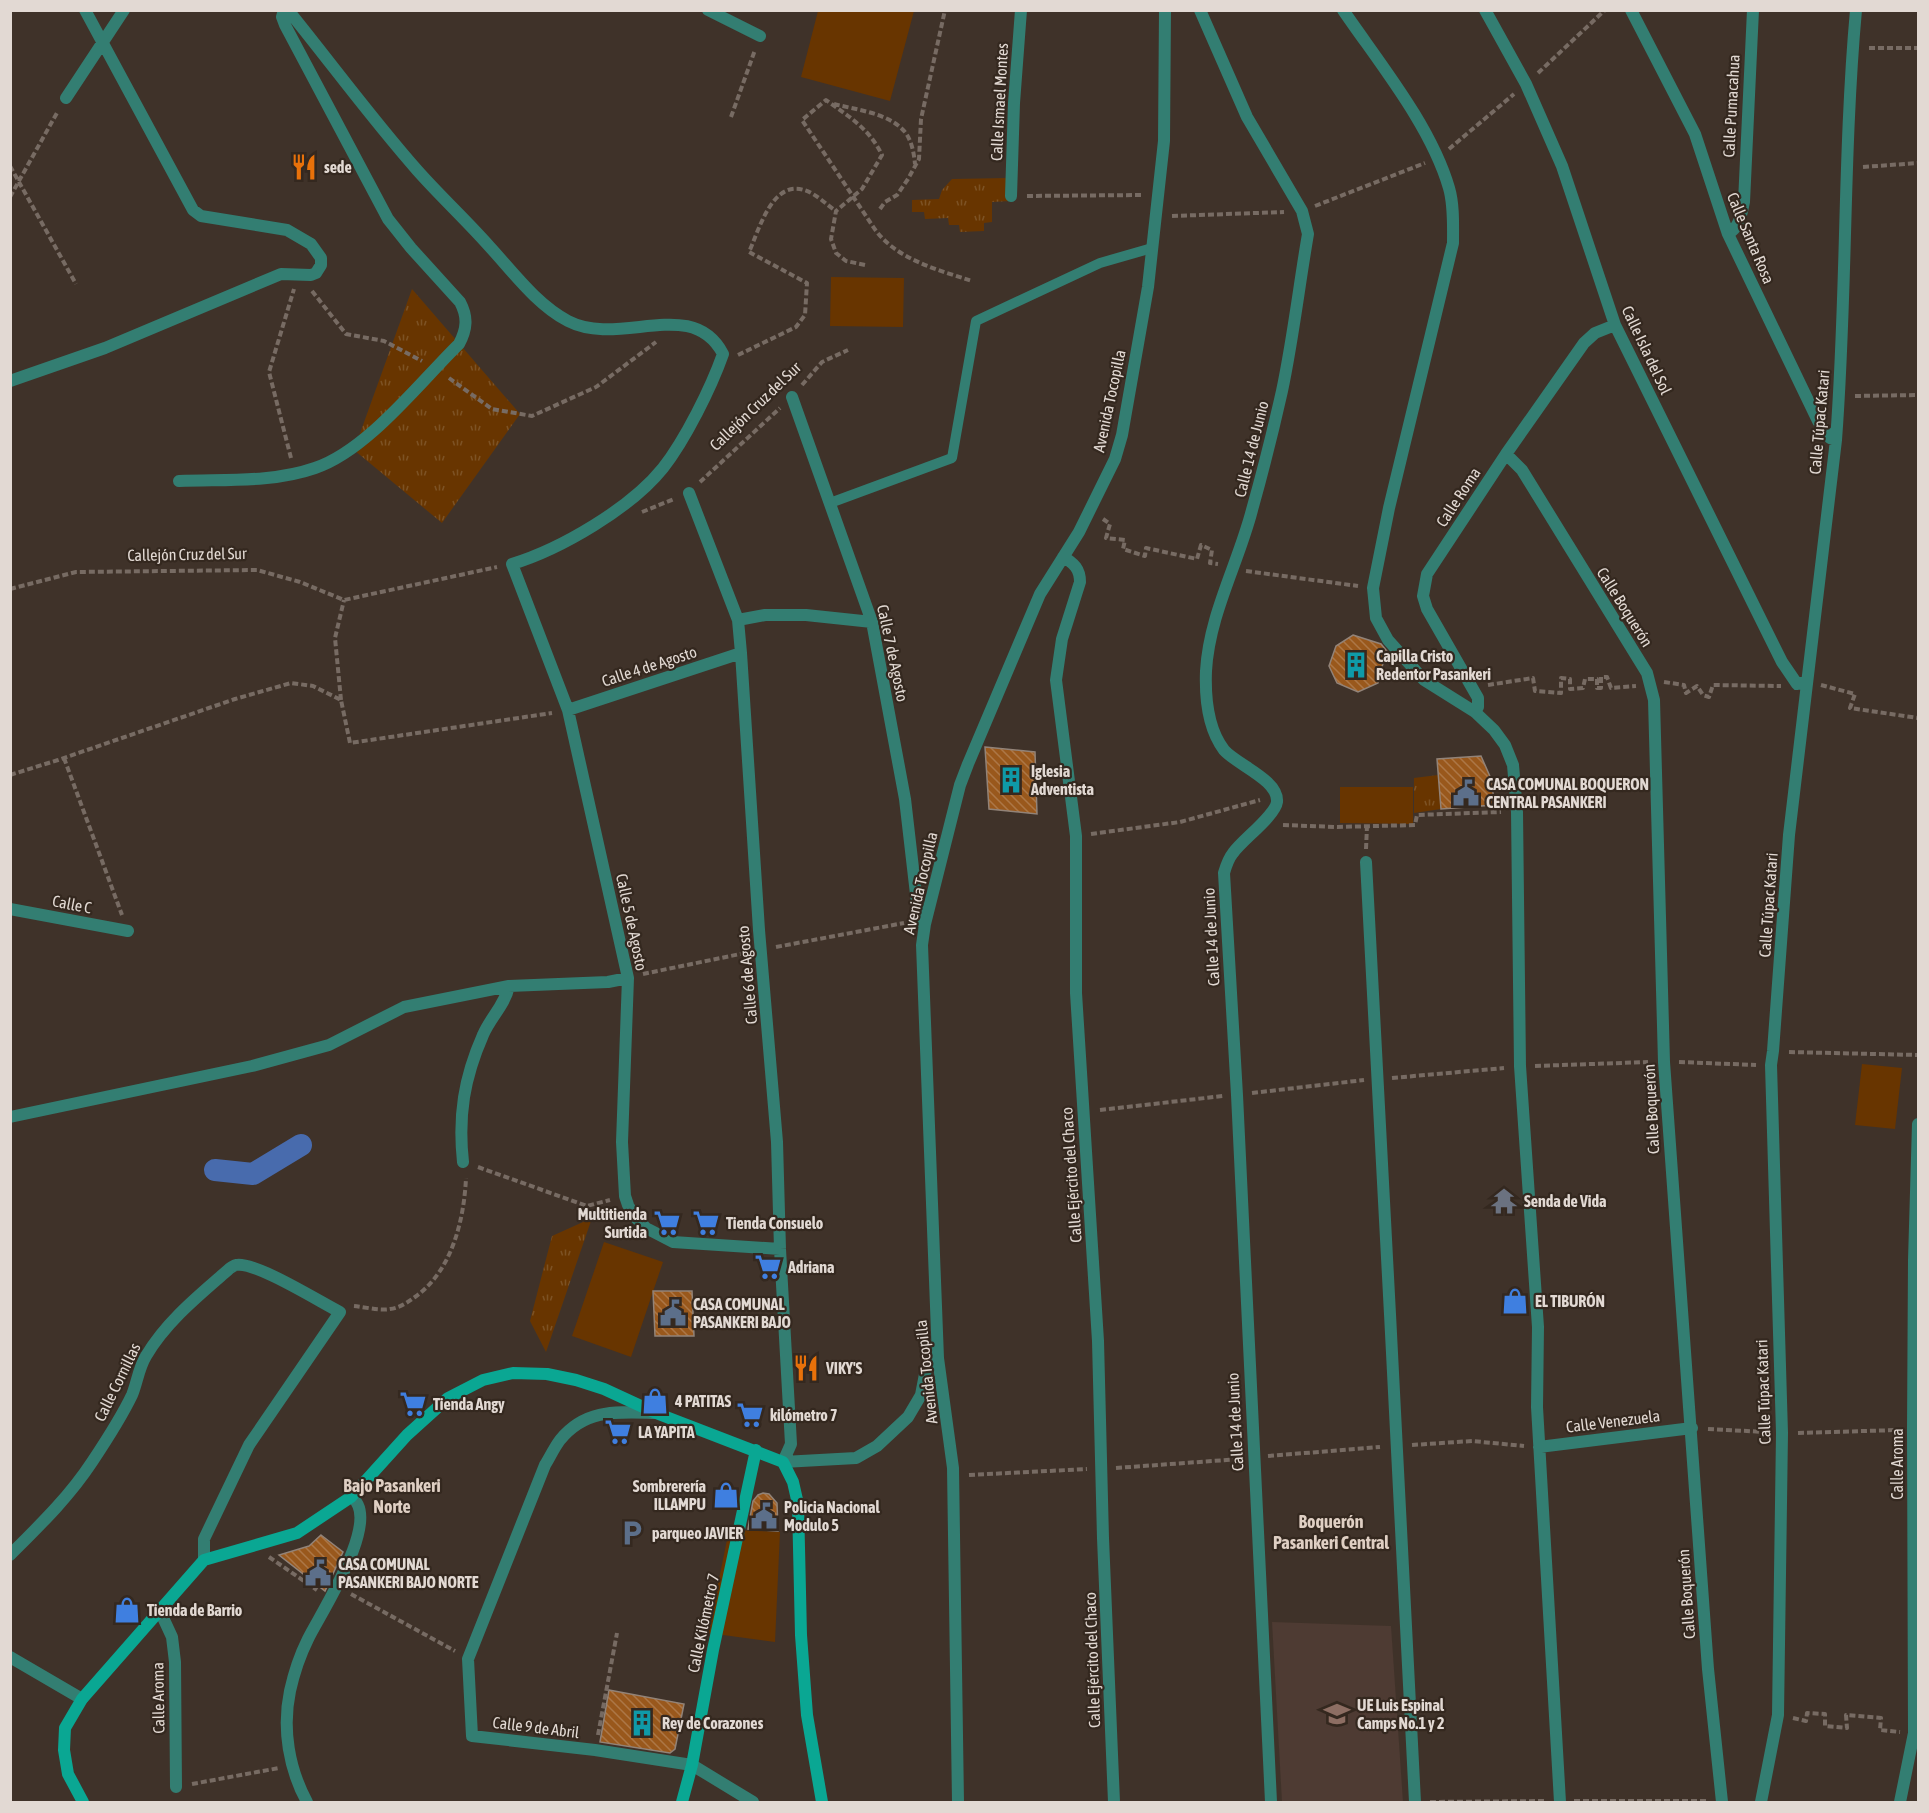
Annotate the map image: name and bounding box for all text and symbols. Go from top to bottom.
street label: Calle Ismael Montes [987,42,1011,161]
street label: Calle Pumacahua [1719,54,1743,158]
restaurant icon: sede [289,152,319,182]
place label: sede [324,158,352,176]
street label: Calle Santa Rosa [1724,190,1778,286]
street label: Calle Isla del Sol [1619,303,1676,398]
street label: Avenida Tocopilla [1089,348,1130,454]
street label: Callejón Cruz del Sur [706,358,805,455]
street label: Calle Túpac Katari [1805,369,1834,475]
street label: Calle 14 de Junio [1230,399,1272,499]
street label: Calle Roma [1432,464,1484,530]
street label: Callejón Cruz del Sur [127,544,247,565]
street label: Calle Boquerón [1593,564,1657,651]
street label: Calle 7 de Agosto [873,603,912,703]
street label: Calle 4 de Agosto [599,642,699,691]
place label: Capilla Cristo Redentor Pasankeri [1376,647,1491,683]
building icon: Capilla Cristo Redentor Pasankeri [1341,650,1371,680]
place label: Iglesia Adventista [1030,762,1094,798]
building icon: Iglesia Adventista [996,765,1026,795]
place label: CASA COMUNAL BOQUERON CENTRAL PASANKERI [1486,775,1649,811]
public building icon: CASA COMUNAL BOQUERON CENTRAL PASANKERI [1451,778,1481,808]
street label: Avenida Tocopilla [899,830,941,936]
street label: Calle Túpac Katari [1755,852,1782,958]
street label: Calle 5 de Agosto [612,872,651,972]
street label: Calle 14 de Junio [1199,887,1223,987]
street label: Calle C [51,891,93,917]
street label: Calle 6 de Agosto [734,925,761,1025]
street label: Calle Boquerón [1640,1063,1663,1154]
street label: Calle Ejército del Chaco [1057,1107,1086,1243]
temple icon: Senda de Vida [1489,1186,1519,1216]
place label: Senda de Vida [1524,1192,1607,1210]
place label: Multitienda Surtida [578,1205,647,1241]
supermarket icon: Multitienda Surtida [652,1208,682,1238]
supermarket icon: Tienda Consuelo [691,1208,721,1238]
place label: Tienda Consuelo [726,1214,824,1232]
supermarket icon: Adriana [753,1252,783,1282]
place label: Adriana [787,1258,834,1276]
shop icon: EL TIBURÓN [1500,1286,1530,1316]
place label: EL TIBURÓN [1535,1292,1605,1310]
place label: CASA COMUNAL PASANKERI BAJO [693,1295,791,1331]
public building icon: CASA COMUNAL PASANKERI BAJO [658,1298,688,1328]
street label: Avenida Tocopilla [912,1319,941,1425]
street label: Calle Túpac Katari [1752,1339,1775,1445]
street label: Calle Cornillas [90,1340,144,1424]
restaurant icon: VIKY'S [791,1353,821,1383]
place label: VIKY'S [825,1359,863,1377]
street label: Calle 14 de Junio [1223,1372,1247,1472]
shop icon: 4 PATITAS [640,1386,670,1416]
supermarket icon: Tienda Angy [398,1389,428,1419]
place label: 4 PATITAS [674,1392,731,1410]
place label: Tienda Angy [433,1395,505,1413]
supermarket icon: kilómetro 7 [735,1400,765,1430]
place label: kilómetro 7 [770,1406,838,1424]
street label: Calle Venezuela [1565,1406,1661,1436]
supermarket icon: LA YAPITA [603,1417,633,1447]
place label: LA YAPITA [638,1423,695,1441]
street label: Calle Aroma [1888,1428,1906,1500]
district label: Bajo Pasankeri Norte [343,1475,441,1517]
place label: Sombrerería ILLAMPU [633,1477,706,1513]
shop icon: Sombrerería ILLAMPU [711,1480,741,1510]
place label: Policia Nacional Modulo 5 [784,1498,881,1534]
public building icon: Policia Nacional Modulo 5 [749,1501,779,1531]
district label: Boquerón Pasankeri Central [1273,1511,1389,1553]
parking icon: parqueo JAVIER [617,1518,647,1548]
place label: parqueo JAVIER [652,1524,743,1542]
street label: Calle Boquerón [1674,1548,1699,1640]
place label: CASA COMUNAL PASANKERI BAJO NORTE [338,1555,479,1591]
public building icon: CASA COMUNAL PASANKERI BAJO NORTE [303,1558,333,1588]
street label: Calle Kilómetro 7 [684,1572,722,1674]
street label: Calle Ejército del Chaco [1081,1592,1104,1728]
shop icon: Tienda de Barrio [112,1595,142,1625]
place label: Tienda de Barrio [147,1601,243,1619]
street label: Calle Aroma [148,1662,168,1734]
place label: UE Luis Espinal Camps No.1 y 2 [1357,1696,1445,1732]
school or university icon: UE Luis Espinal Camps No.1 y 2 [1322,1699,1352,1729]
building icon: Rey de Corazones [627,1708,657,1738]
street label: Calle 9 de Abril [492,1713,581,1741]
place label: Rey de Corazones [662,1714,764,1732]

